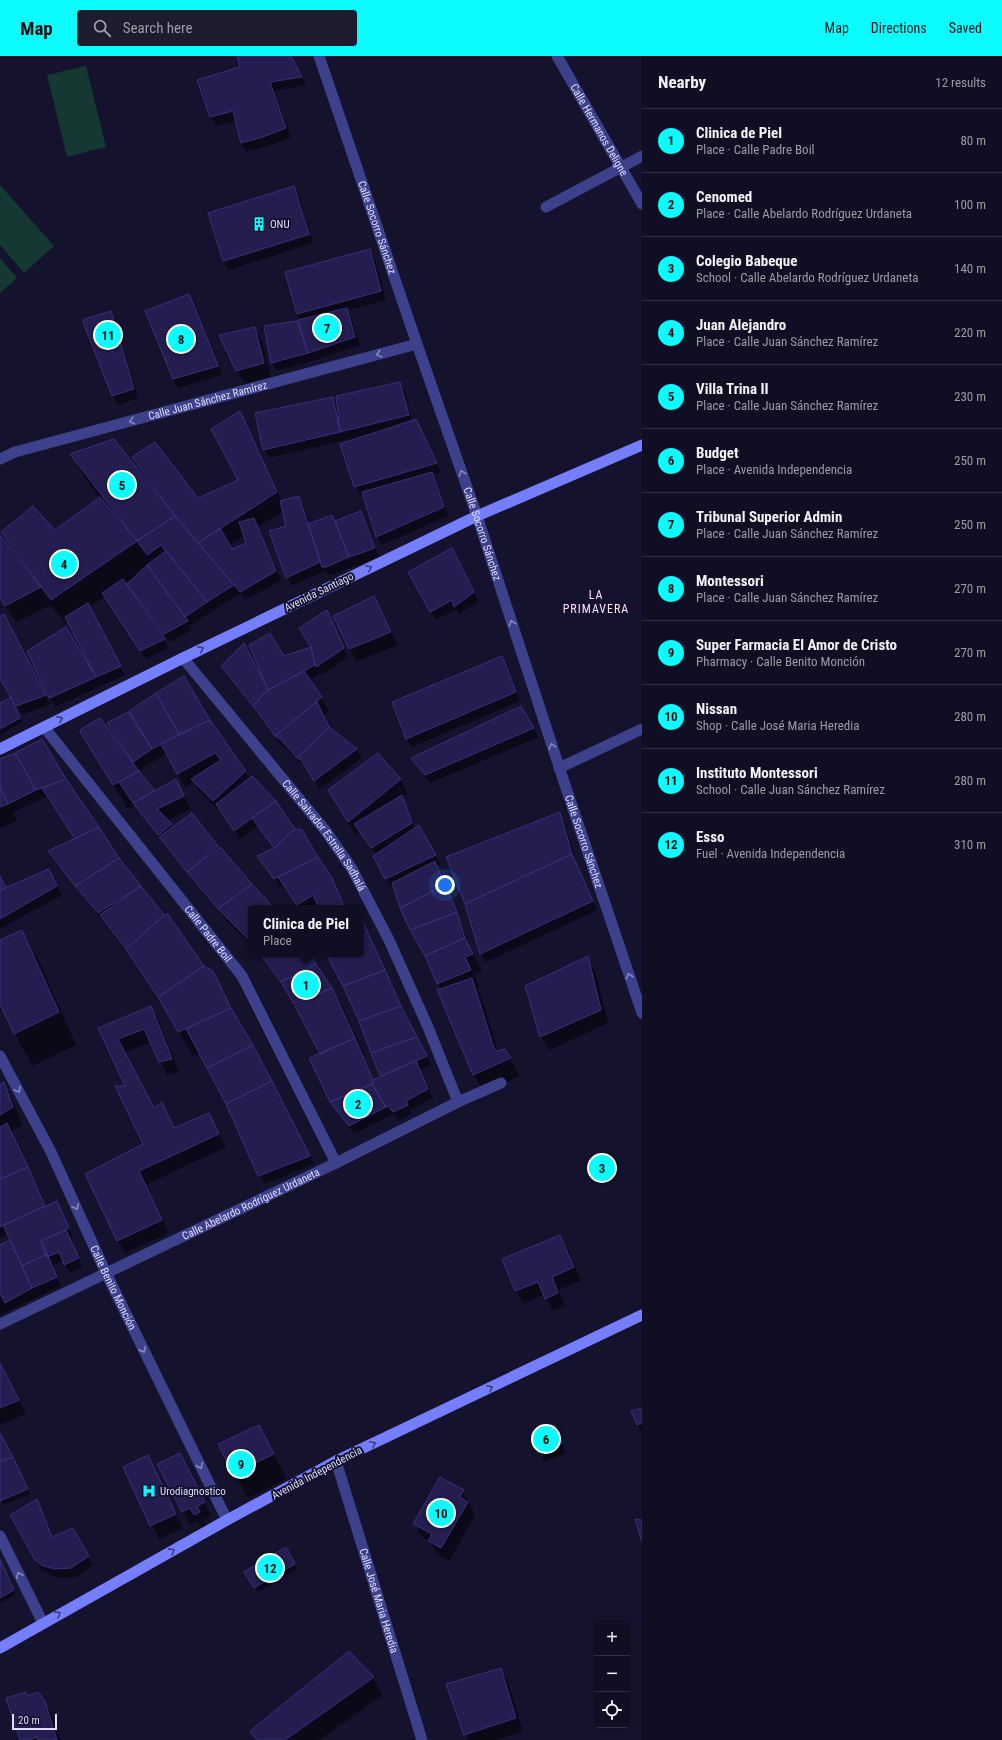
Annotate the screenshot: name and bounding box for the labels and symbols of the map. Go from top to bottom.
street label: Calle Hermanos Deligne [568,81,631,178]
street label: Calle Socorro Sánchez [355,179,399,276]
building icon: ONU [251,216,267,232]
place label: ONU [270,218,290,231]
pin: 7 [314,313,340,343]
pin: 11 [95,320,121,350]
pin: 8 [168,324,194,354]
one-way arrow [376,349,383,358]
street label: Calle Juan Sánchez Ramírez [147,378,269,422]
one-way arrow [129,416,136,425]
pin: 5 [109,470,135,500]
one-way arrow [459,470,467,477]
street label: Calle Socorro Sánchez [461,485,504,582]
pin: 4 [51,549,77,579]
one-way arrow [365,565,372,573]
street label: Avenida Santiago [282,569,356,614]
district label: LA PRIMAVERA [563,588,629,616]
one-way arrow [508,620,517,627]
one-way arrow [197,646,205,654]
one-way arrow [56,717,63,724]
one-way arrow [549,743,557,750]
street label: Calle Salvador Estrella Sadhalá [280,777,369,893]
street label: Calle Socorro Sánchez [562,793,606,890]
your location [435,875,455,895]
street label: Calle Padre Boil [182,903,235,965]
pin: 1 [293,970,319,1000]
one-way arrow [626,973,634,980]
one-way arrow [14,1086,21,1093]
pin: 2 [345,1089,371,1119]
pin: 3 [589,1153,615,1183]
street label: Calle Abelardo Rodríguez Urdaneta [180,1165,322,1242]
one-way arrow [71,1202,79,1210]
street label: Calle Benito Monción [88,1243,139,1332]
one-way arrow [138,1345,146,1353]
one-way arrow [486,1385,493,1392]
pin: 6 [533,1424,559,1454]
one-way arrow [368,1441,376,1449]
street label: Avenida Independencia [270,1444,364,1502]
pin: 9 [228,1449,254,1479]
one-way arrow [195,1462,203,1470]
hospital icon: Urodiagnostico [141,1483,157,1499]
place label: Urodiagnostico [160,1485,226,1498]
pin: 10 [428,1498,454,1528]
street label: Calle José Maria Heredia [357,1547,401,1654]
one-way arrow [168,1549,175,1556]
pin: 12 [257,1553,283,1583]
one-way arrow [17,1572,24,1580]
one-way arrow [54,1612,61,1619]
scale bar [12,1712,57,1731]

